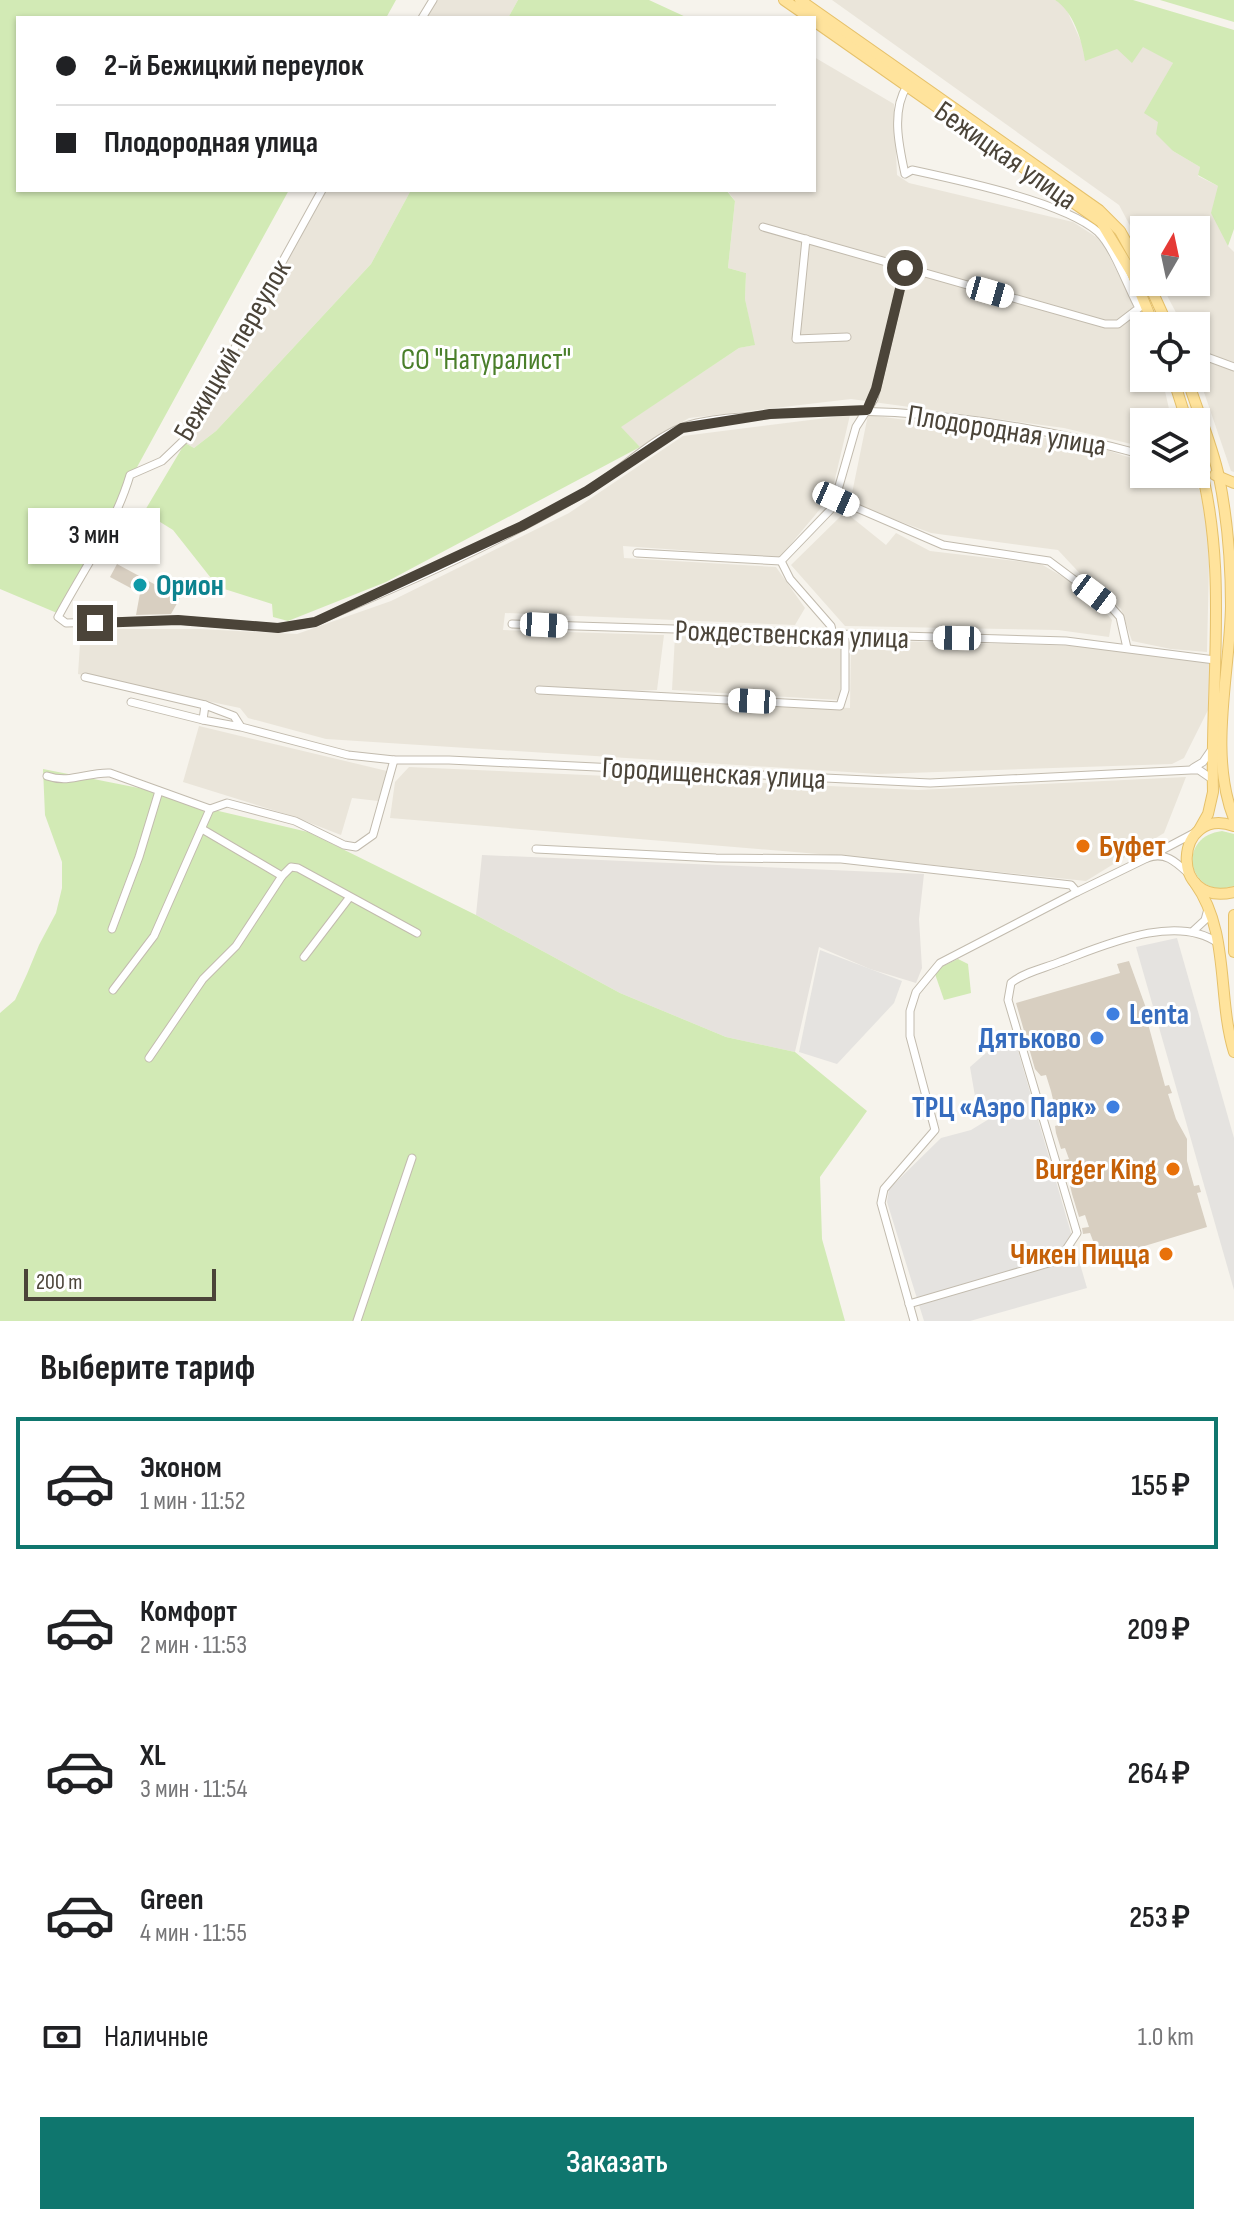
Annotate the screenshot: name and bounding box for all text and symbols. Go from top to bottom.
text: 2-й Бежицкий переулок [104,48,364,84]
street label: Бежицкая улица [927,94,1083,218]
text: Плодородная улица [104,125,318,161]
north arrow [1130,216,1210,296]
map controls [1130,216,1210,488]
route start [887,250,923,286]
street label: Бежицкий переулок [166,253,300,448]
car [964,274,1016,310]
button: locate [1130,312,1210,392]
park label: СО "Натуралист" [401,342,571,378]
street label: Плодородная улица [905,398,1109,464]
button: layers [1130,408,1210,488]
car [809,478,863,520]
callout: 3 мин [29,507,161,563]
text: 3 мин [69,520,119,551]
place label: Орион [156,568,224,604]
car [1068,570,1120,618]
marker: Орион [131,576,149,594]
route end [77,605,113,641]
car [519,612,569,638]
street label: Рождественская улица [674,613,910,657]
car [933,626,981,650]
car [727,688,777,714]
street label: Городищенская улица [601,750,827,798]
place label: Буфет [1099,829,1166,865]
marker: Буфет [1074,837,1092,855]
place label: Lenta [1129,997,1189,1033]
marker: Lenta [1104,1005,1122,1023]
place label: Дятьково [979,1021,1081,1057]
marker: Дятьково [1088,1029,1106,1047]
place label: ТРЦ «Аэро Парк» [912,1090,1097,1126]
marker: ТРЦ «Аэро Парк» [1104,1098,1122,1116]
place label: Burger King [1035,1152,1157,1188]
marker: Burger King [1164,1160,1182,1178]
place label: Чикен Пицца [1010,1237,1150,1273]
marker: Чикен Пицца [1157,1245,1175,1263]
scale bar [24,1265,216,1301]
text: 200 m [36,1269,82,1296]
text: Выберите тариф [40,1347,255,1390]
icon: car [44,1447,116,1519]
text: Эконом [140,1450,222,1486]
text: 155 ₽ [1131,1468,1190,1504]
text: 1 мин · 11:52 [140,1486,245,1517]
icon: car [44,1591,116,1663]
text: Комфорт [140,1594,237,1630]
text: 209 ₽ [1127,1612,1190,1648]
text: 2 мин · 11:53 [140,1630,247,1661]
icon: car [44,1735,116,1807]
text: XL [140,1738,166,1774]
text: 264 ₽ [1128,1756,1190,1792]
text: 3 мин · 11:54 [140,1774,247,1805]
icon: car [44,1879,116,1951]
text: Green [140,1882,204,1918]
text: 253 ₽ [1129,1900,1190,1936]
text: 4 мин · 11:55 [140,1918,247,1949]
icon: cash [40,2015,84,2059]
text: Наличные [104,2019,209,2055]
text: 1.0 km [1138,2022,1194,2053]
button: Заказать [40,2117,1194,2209]

